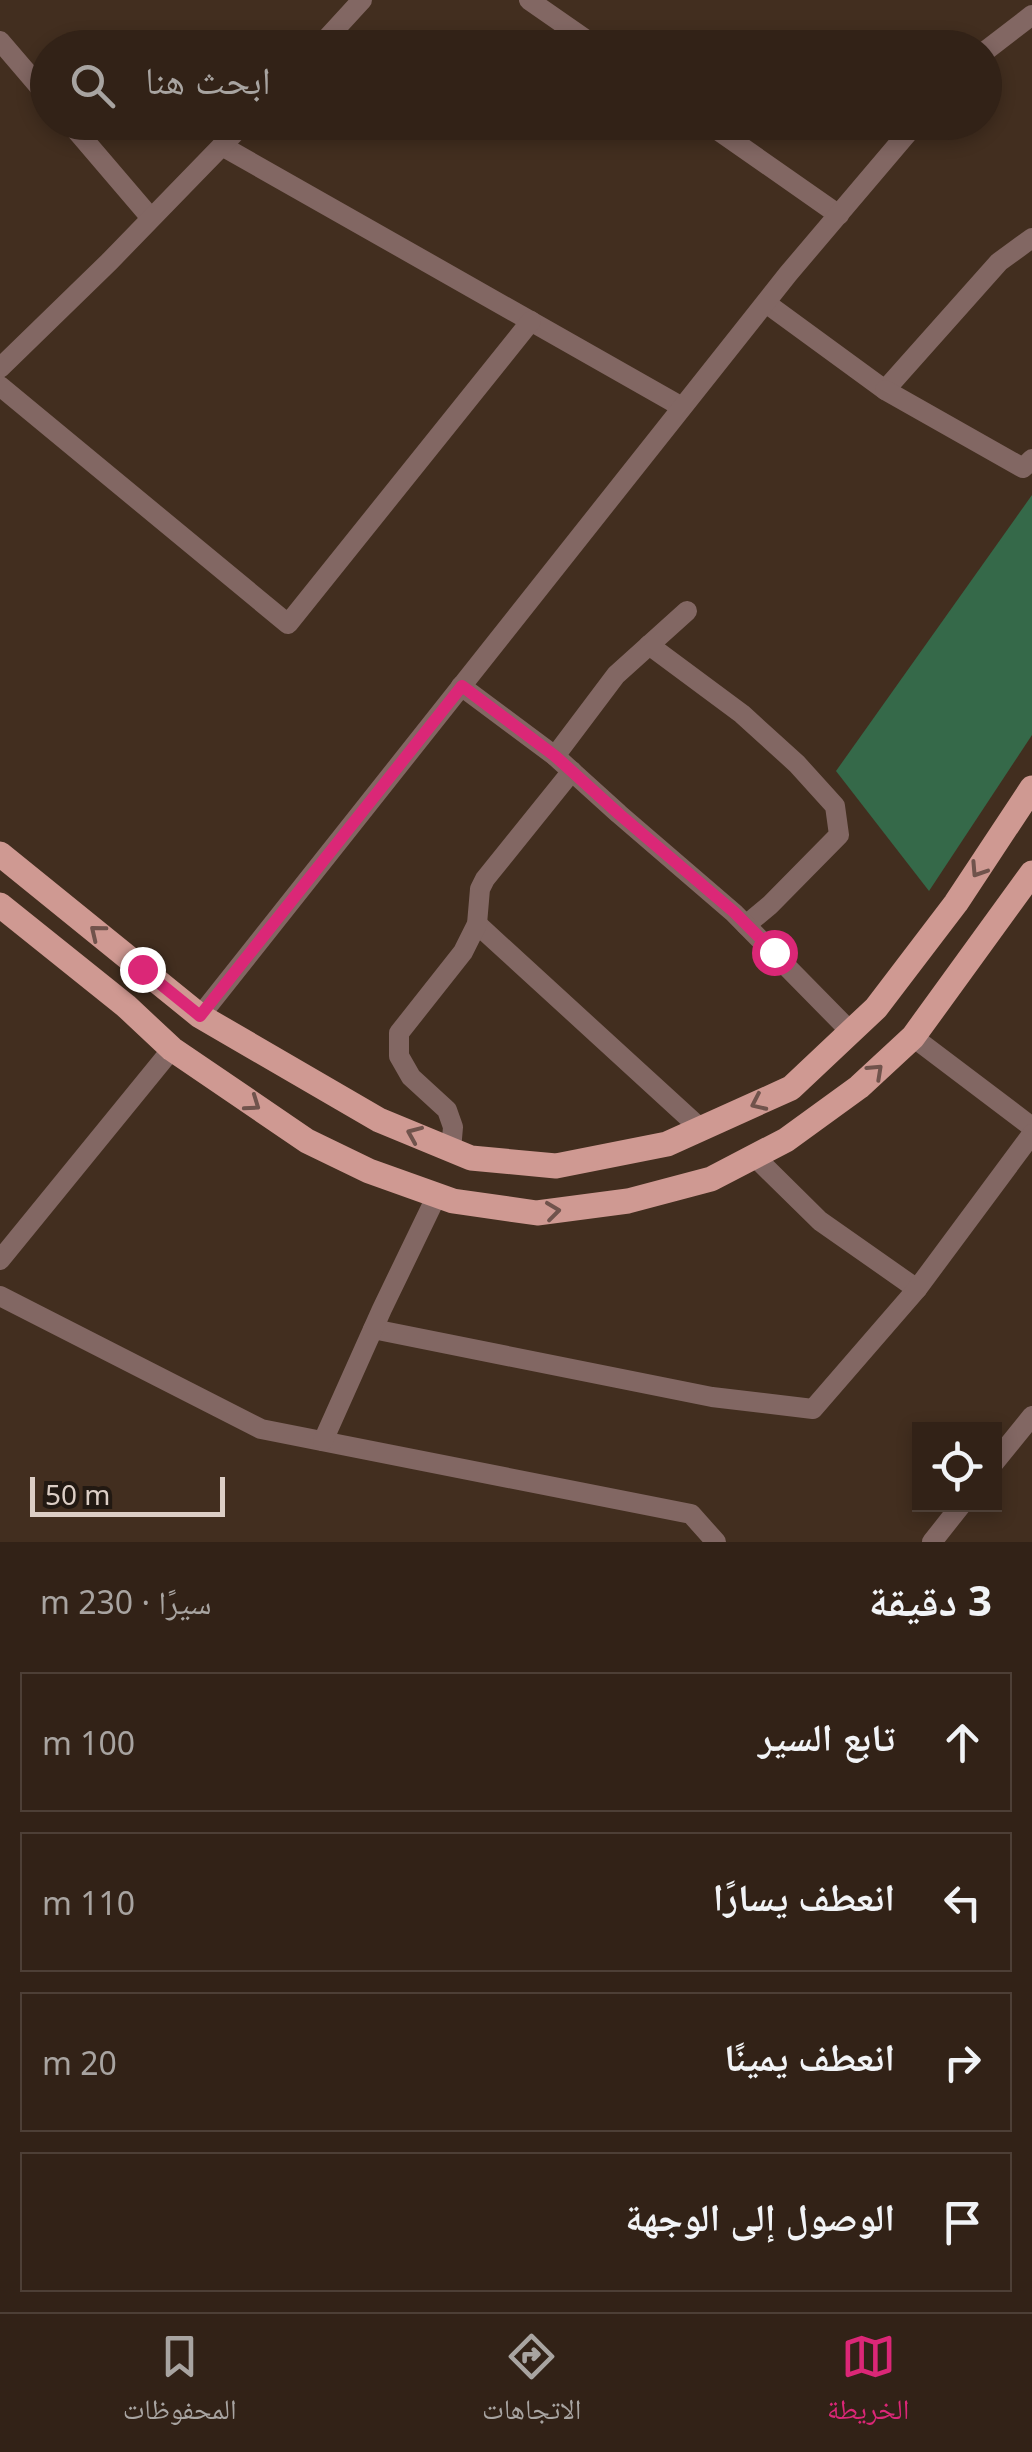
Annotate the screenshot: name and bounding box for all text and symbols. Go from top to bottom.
search box [30,30,1002,140]
text: ابحث هنا [145,53,271,105]
icon: search [65,58,120,113]
one-way arrow [972,859,991,877]
one-way arrow [90,926,108,944]
route start [752,930,798,976]
route end [120,947,166,993]
one-way arrow [865,1065,883,1083]
one-way arrow [750,1090,768,1110]
one-way arrow [241,1092,260,1110]
one-way arrow [406,1126,424,1146]
one-way arrow [546,1201,562,1222]
map controls [912,1422,1002,1512]
button: locate [912,1422,1002,1512]
scale bar [30,1472,225,1516]
text: 50 m [45,1475,111,1513]
text: 3 دقيقة [869,1571,992,1628]
text: سيرًا · 230 m [40,1580,212,1623]
text: تابع السير [758,1710,895,1762]
icon: ahead [935,1715,990,1770]
text: 100 m [42,1721,135,1764]
text: انعطف يسارًا [713,1870,895,1922]
icon: left [935,1875,990,1930]
text: 110 m [42,1881,135,1924]
text: انعطف يمينًا [724,2030,895,2082]
icon: right [935,2035,990,2090]
text: 20 m [42,2041,117,2084]
text: الوصول إلى الوجهة [625,2190,895,2242]
icon: arrive [935,2195,990,2250]
tab: المحفوظات [123,2329,237,2437]
tab: الاتجاهات [482,2329,581,2437]
tab: الخريطة [827,2329,909,2437]

